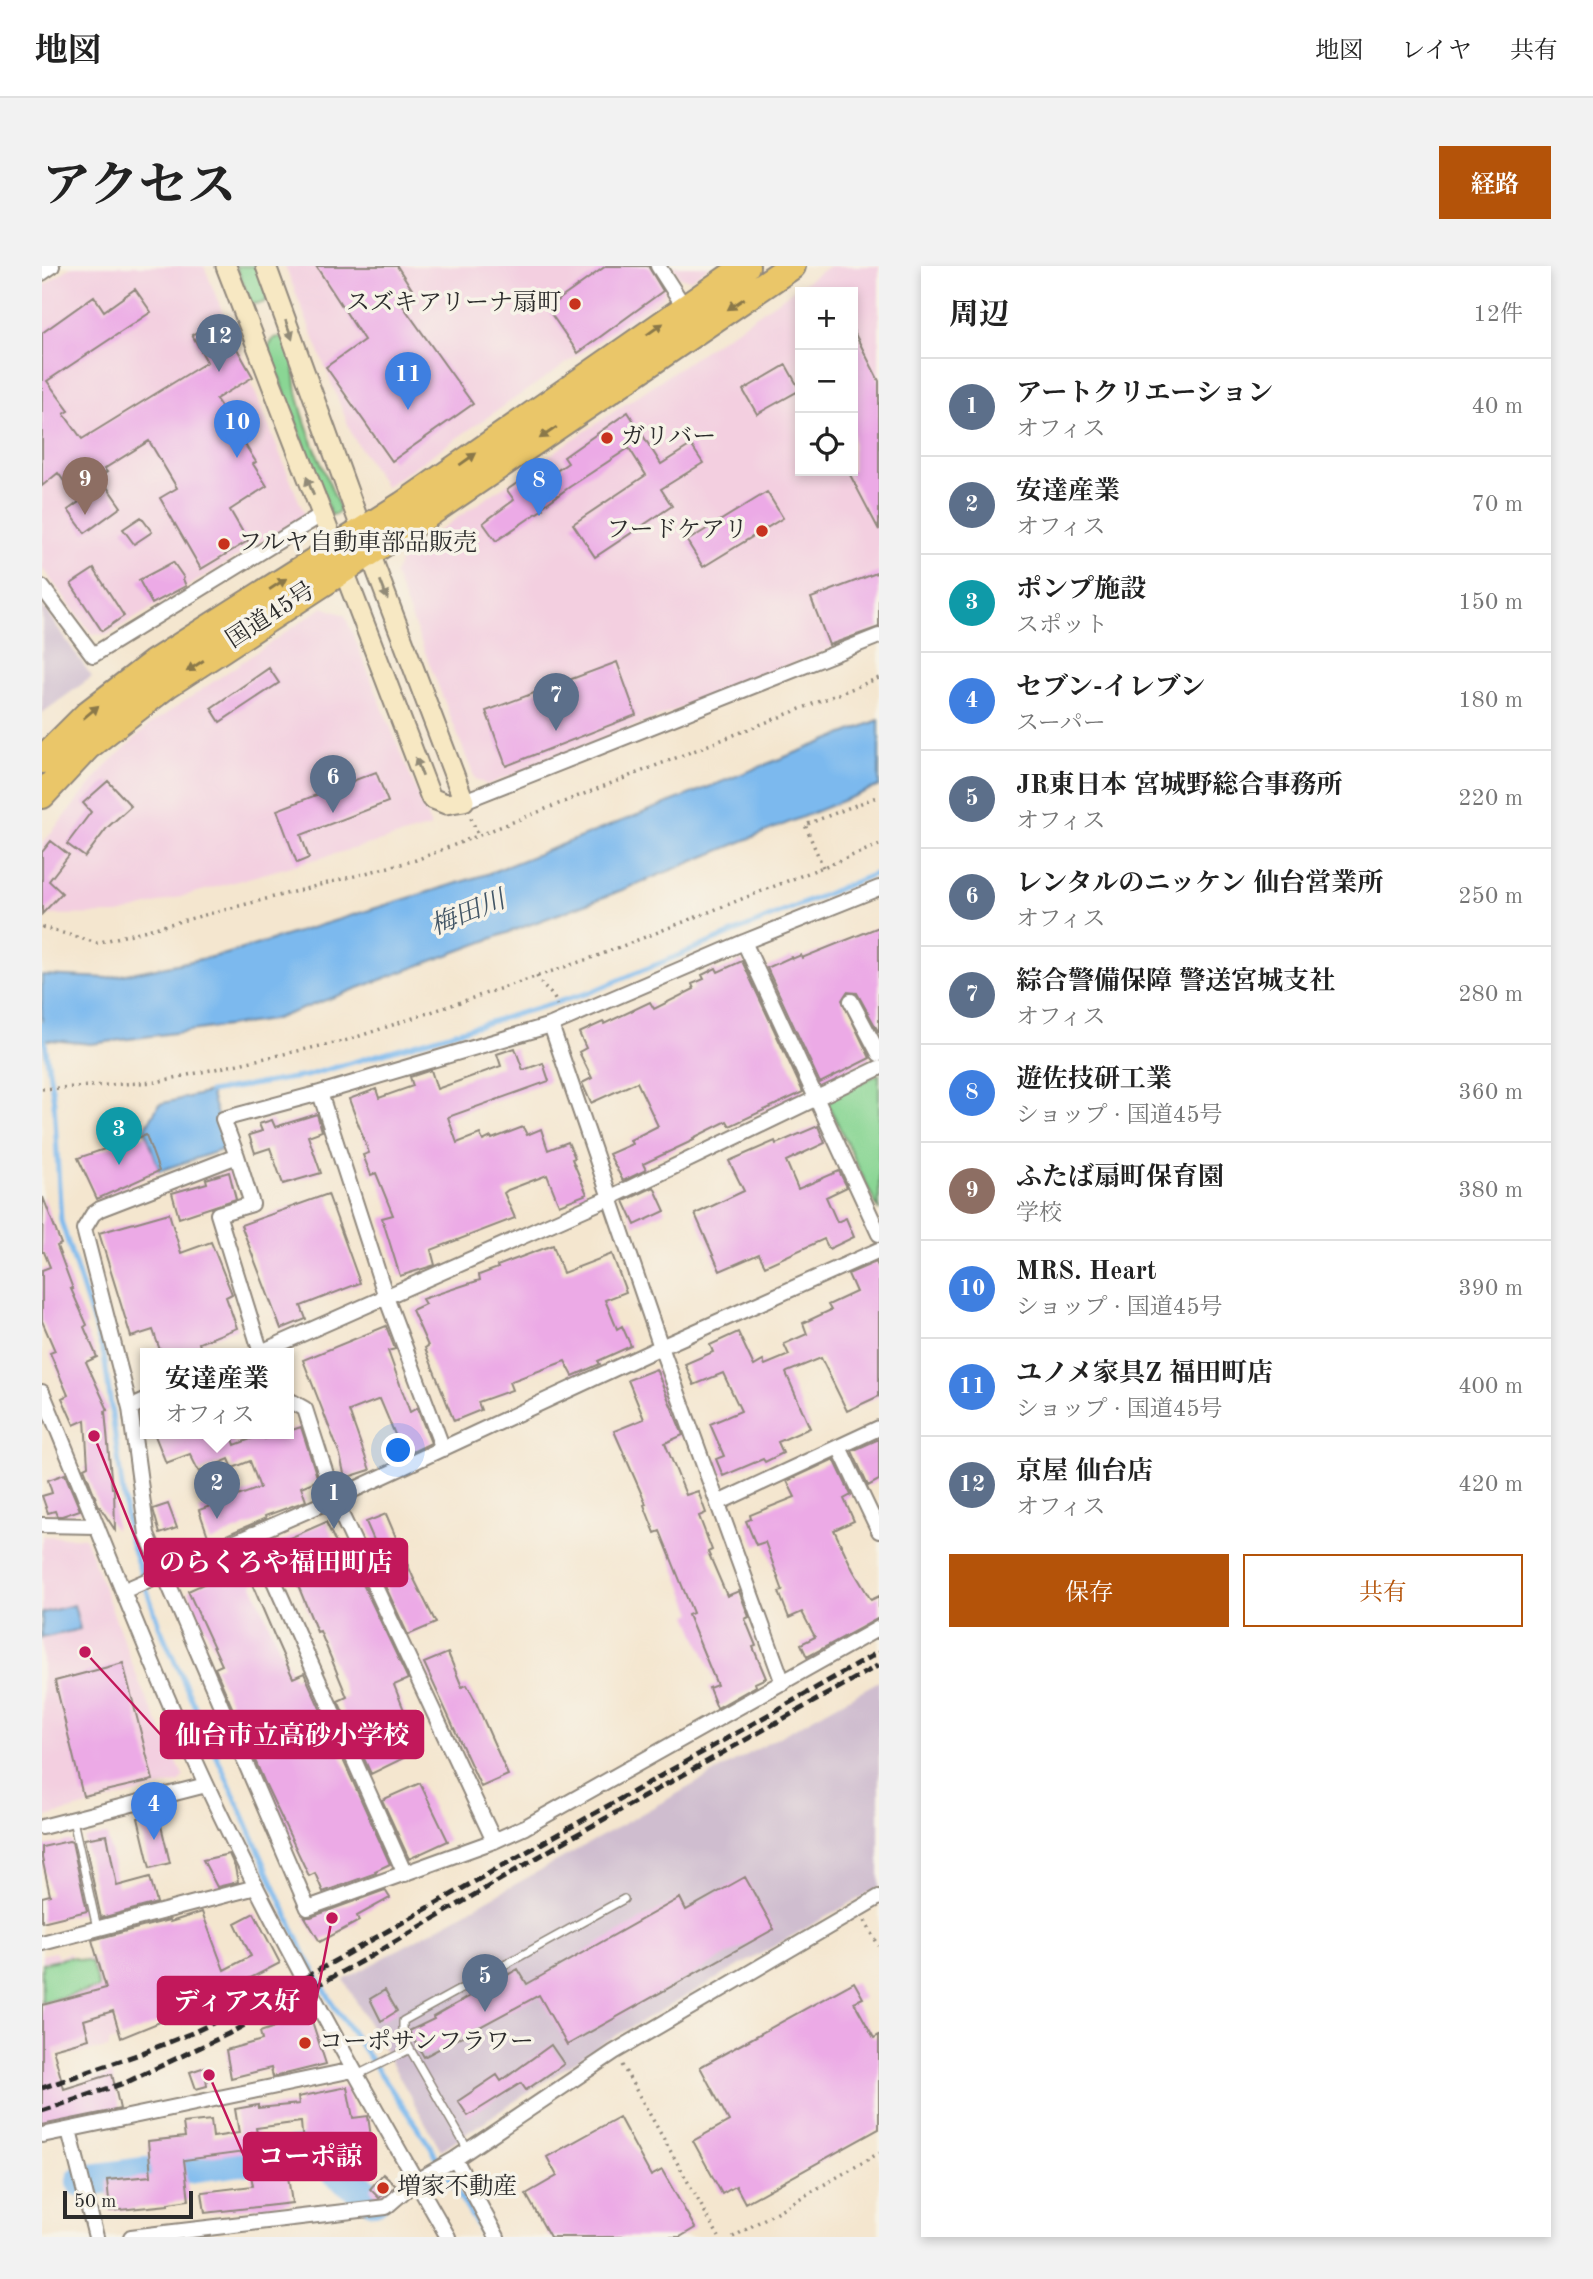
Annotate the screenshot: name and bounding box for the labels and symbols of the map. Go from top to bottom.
place label: スズキアリーナ扇町 [346,289,561,316]
marker: スズキアリーナ扇町 [567,296,583,312]
one-way arrow [726,298,746,311]
pin: 12 [196,314,242,372]
one-way arrow [284,320,295,341]
one-way arrow [646,322,664,336]
pin: 11 [385,352,431,410]
pin: 10 [214,400,260,458]
place label: ガリバー [621,425,716,450]
one-way arrow [538,426,558,439]
marker: ガリバー [599,430,615,446]
one-way arrow [459,452,477,466]
pin: 9 [62,457,108,515]
pin: 8 [516,458,562,516]
one-way arrow [304,476,315,497]
place label: フードケアリ [606,518,748,543]
marker: フードケアリ [754,523,770,539]
place label: フルヤ自動車部品販売 [238,529,477,556]
marker: フルヤ自動車部品販売 [216,536,232,552]
street label: 国道45号 [221,576,319,653]
one-way arrow [269,577,287,591]
one-way arrow [378,580,389,601]
one-way arrow [186,659,204,673]
pin: 7 [533,673,579,731]
one-way arrow [81,705,99,720]
pin: 6 [310,755,356,813]
one-way arrow [414,756,425,777]
water label: 梅田川 [426,884,512,941]
pin: 3 [96,1107,142,1165]
your location [381,1433,415,1467]
pin: 2 [194,1461,240,1519]
pin: 1 [311,1471,357,1529]
callout: のらくろや福田町店 [145,1539,407,1586]
text: のらくろや福田町店 [159,1548,393,1577]
callout: 仙台市立高砂小学校 [161,1711,423,1758]
text: 仙台市立高砂小学校 [175,1721,409,1750]
pin: 4 [131,1782,177,1840]
pin: 5 [462,1954,508,2012]
callout: ディアス好 [158,1977,316,2024]
text: ディアス好 [174,1987,300,2016]
place label: コーポサンフラワー [319,2029,534,2055]
marker: コーポサンフラワー [297,2035,313,2051]
callout: コーポ諒 [244,2133,376,2180]
text: コーポ諒 [258,2143,362,2171]
place label: 増家不動産 [397,2173,517,2200]
marker: 増家不動産 [375,2180,391,2196]
scale bar [63,2188,192,2220]

